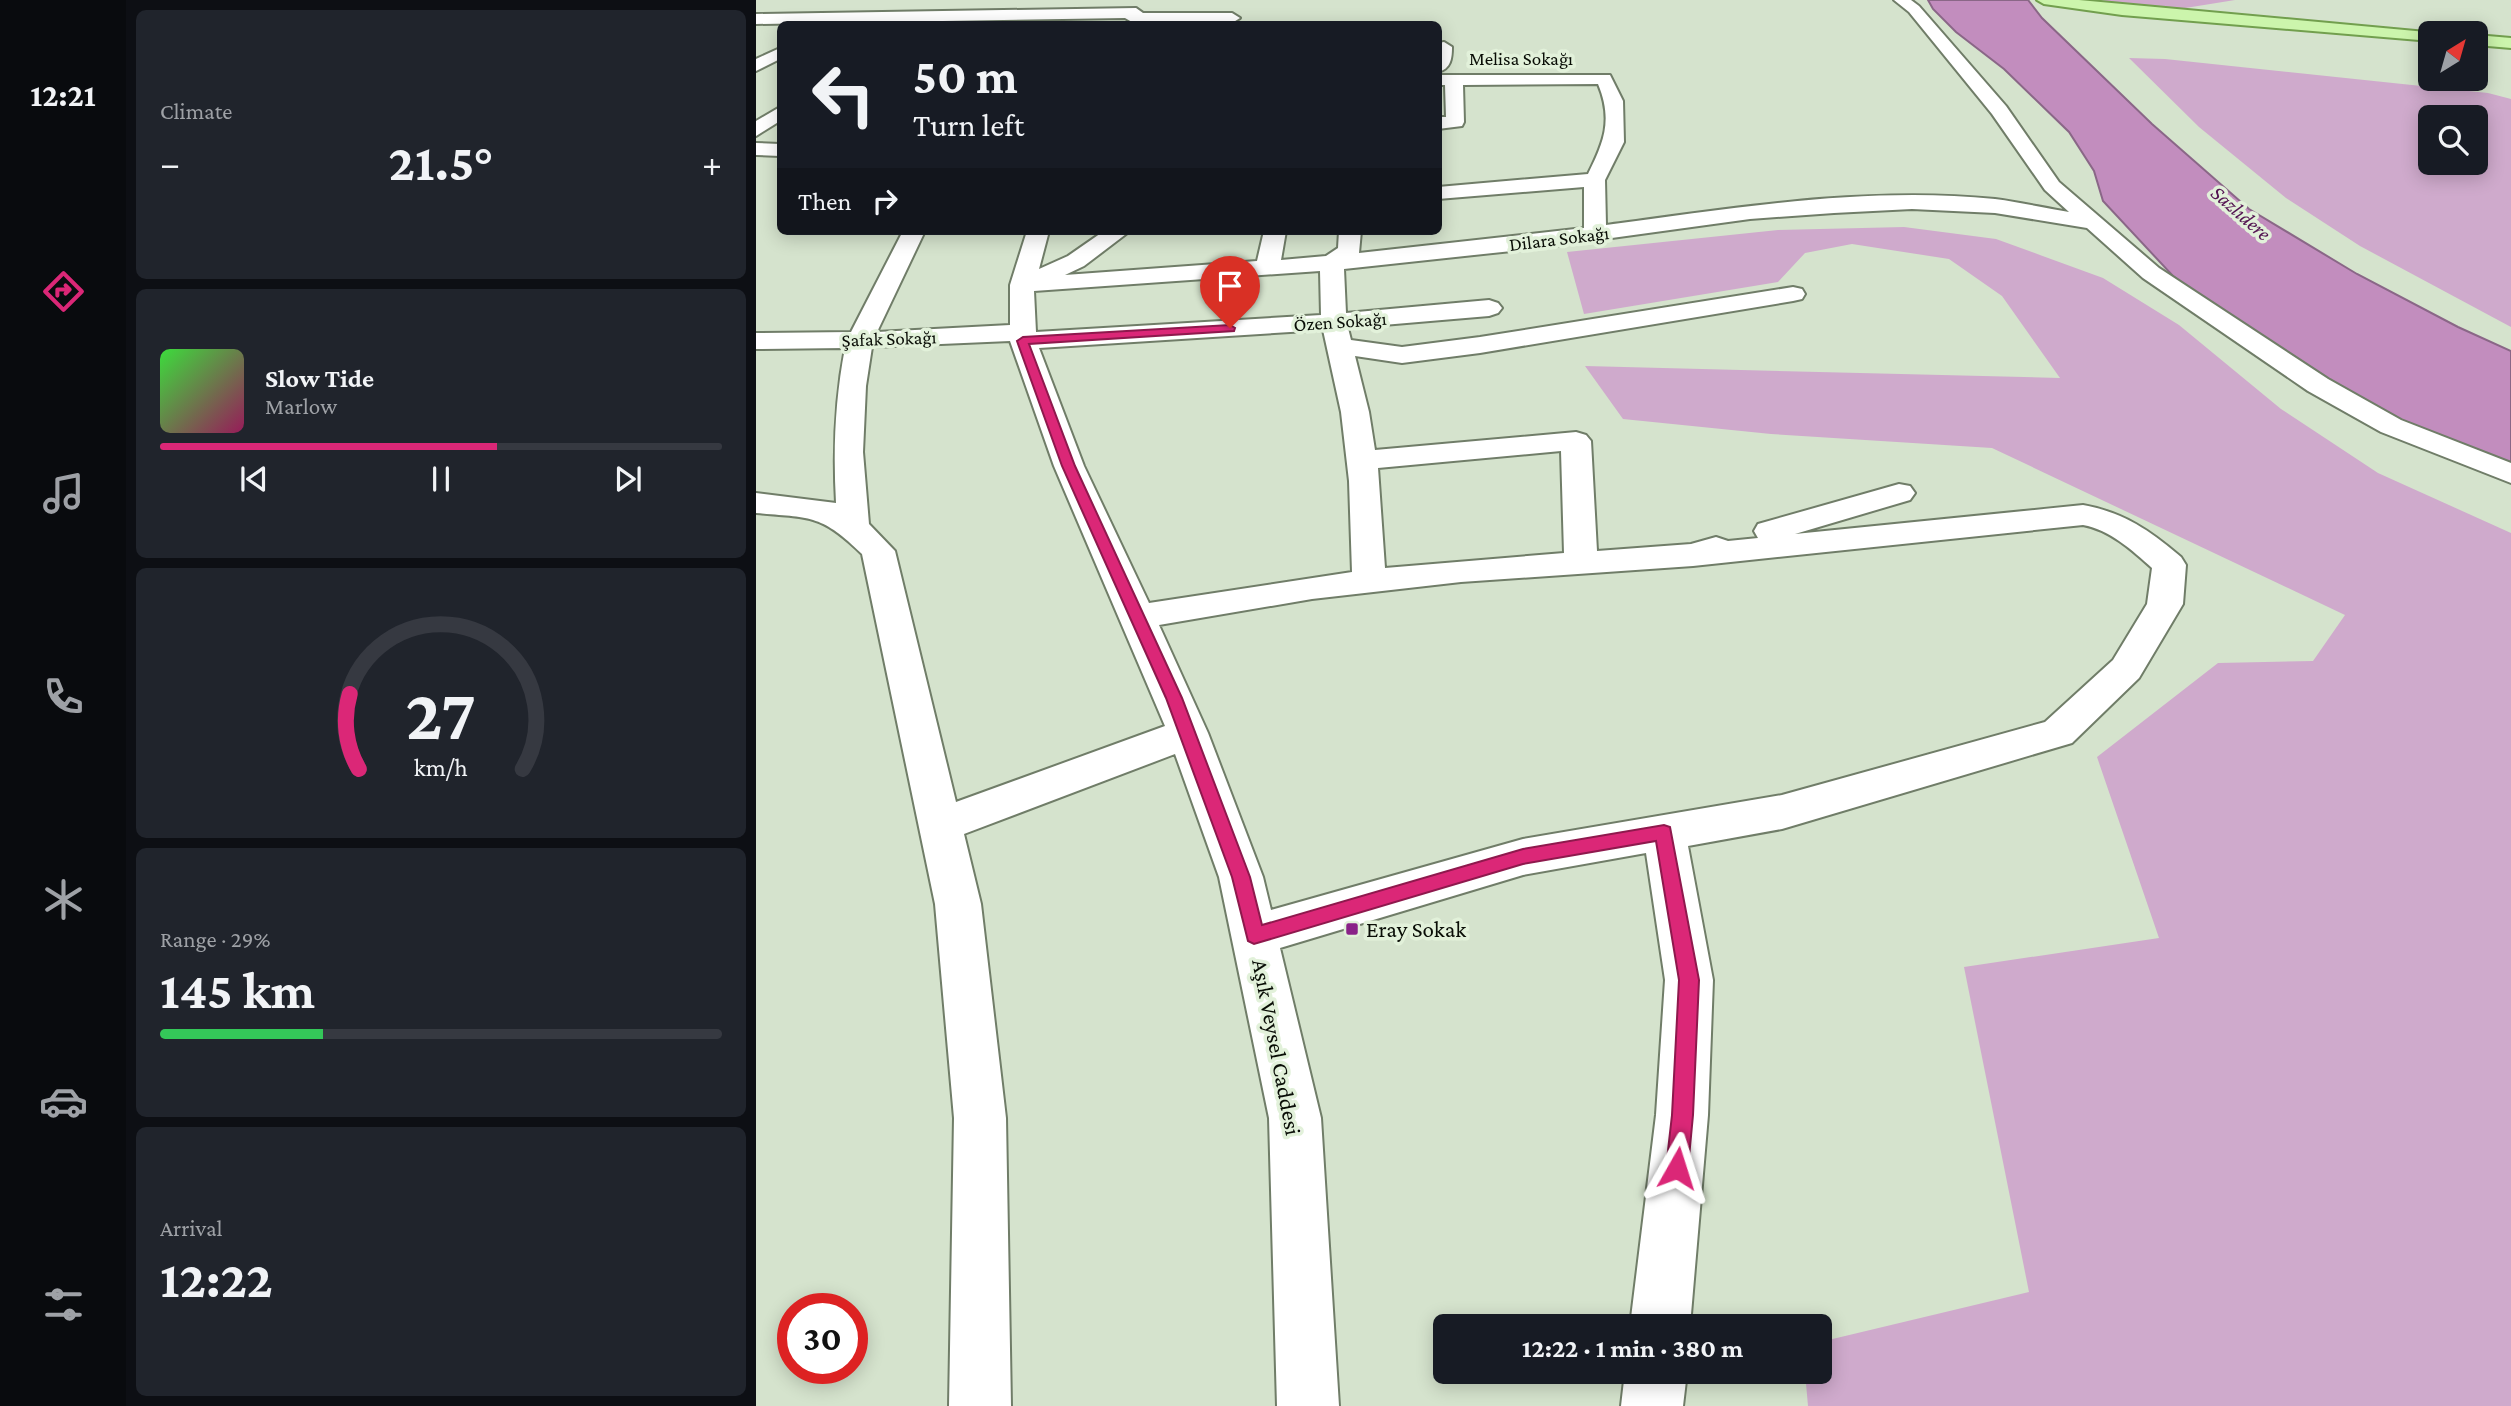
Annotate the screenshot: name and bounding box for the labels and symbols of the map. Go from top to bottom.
north arrow [2418,21,2488,91]
street label: Melisa Sokağı [1469,48,1573,69]
water label: Sazlıdere [2206,181,2276,245]
street label: Dilara Sokağı [1508,222,1610,255]
pin [1200,256,1260,328]
street label: Özen Sokağı [1293,308,1387,335]
street label: Şafak Sokağı [841,326,937,351]
place label: Eray Sokak [1366,916,1466,942]
marker: Eray Sokak [1344,921,1360,937]
street label: Aşık Veysel Caddesi [1247,957,1307,1137]
position arrow [1640,1131,1714,1205]
speed limit sign: 30 [777,1293,868,1384]

